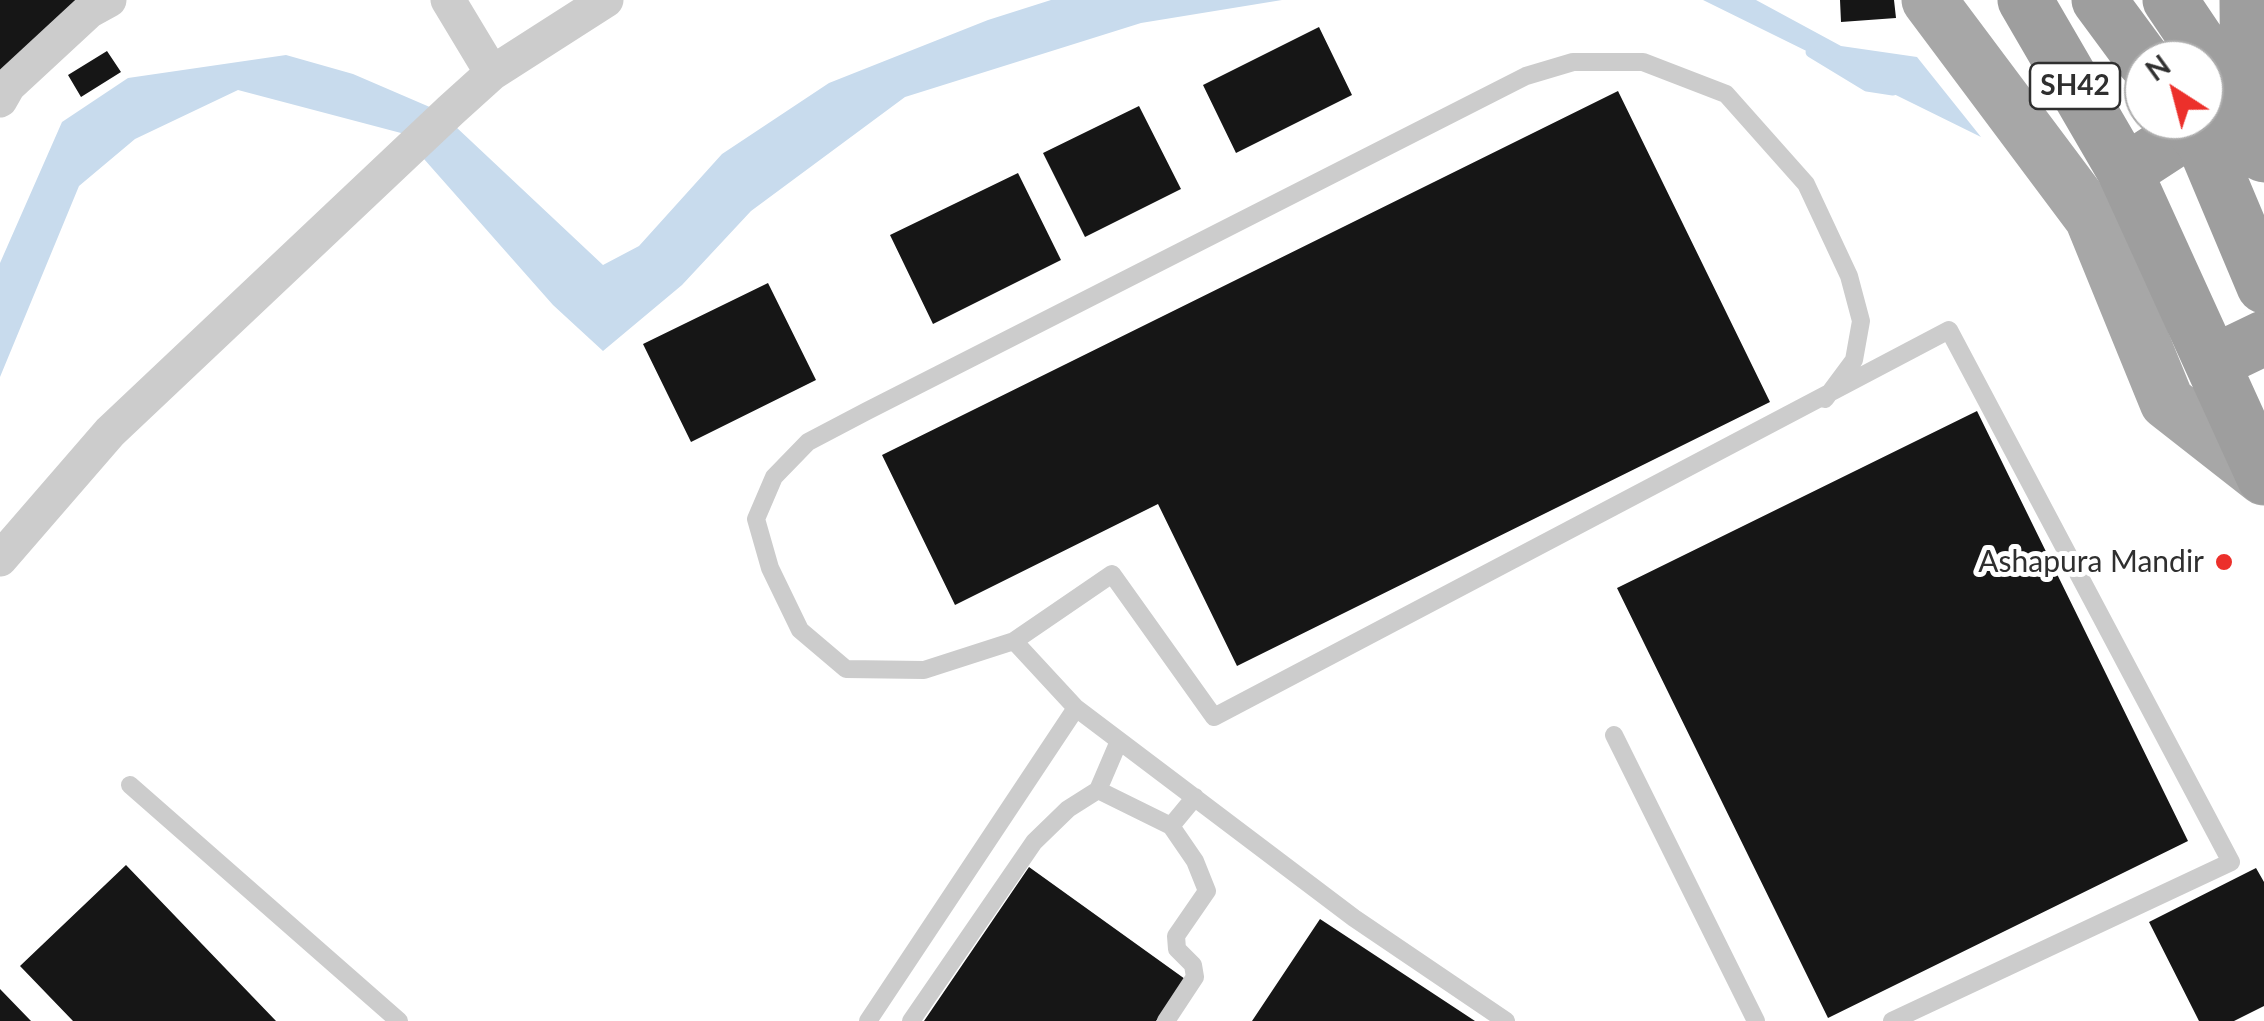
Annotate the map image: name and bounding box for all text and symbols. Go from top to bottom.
north arrow [2124,40,2224,140]
text: N [2139,47,2176,87]
road number: SH42 [2030,63,2120,109]
place label: Ashapura Mandir [1978,544,2204,580]
marker: Ashapura Mandir [2213,551,2235,573]

